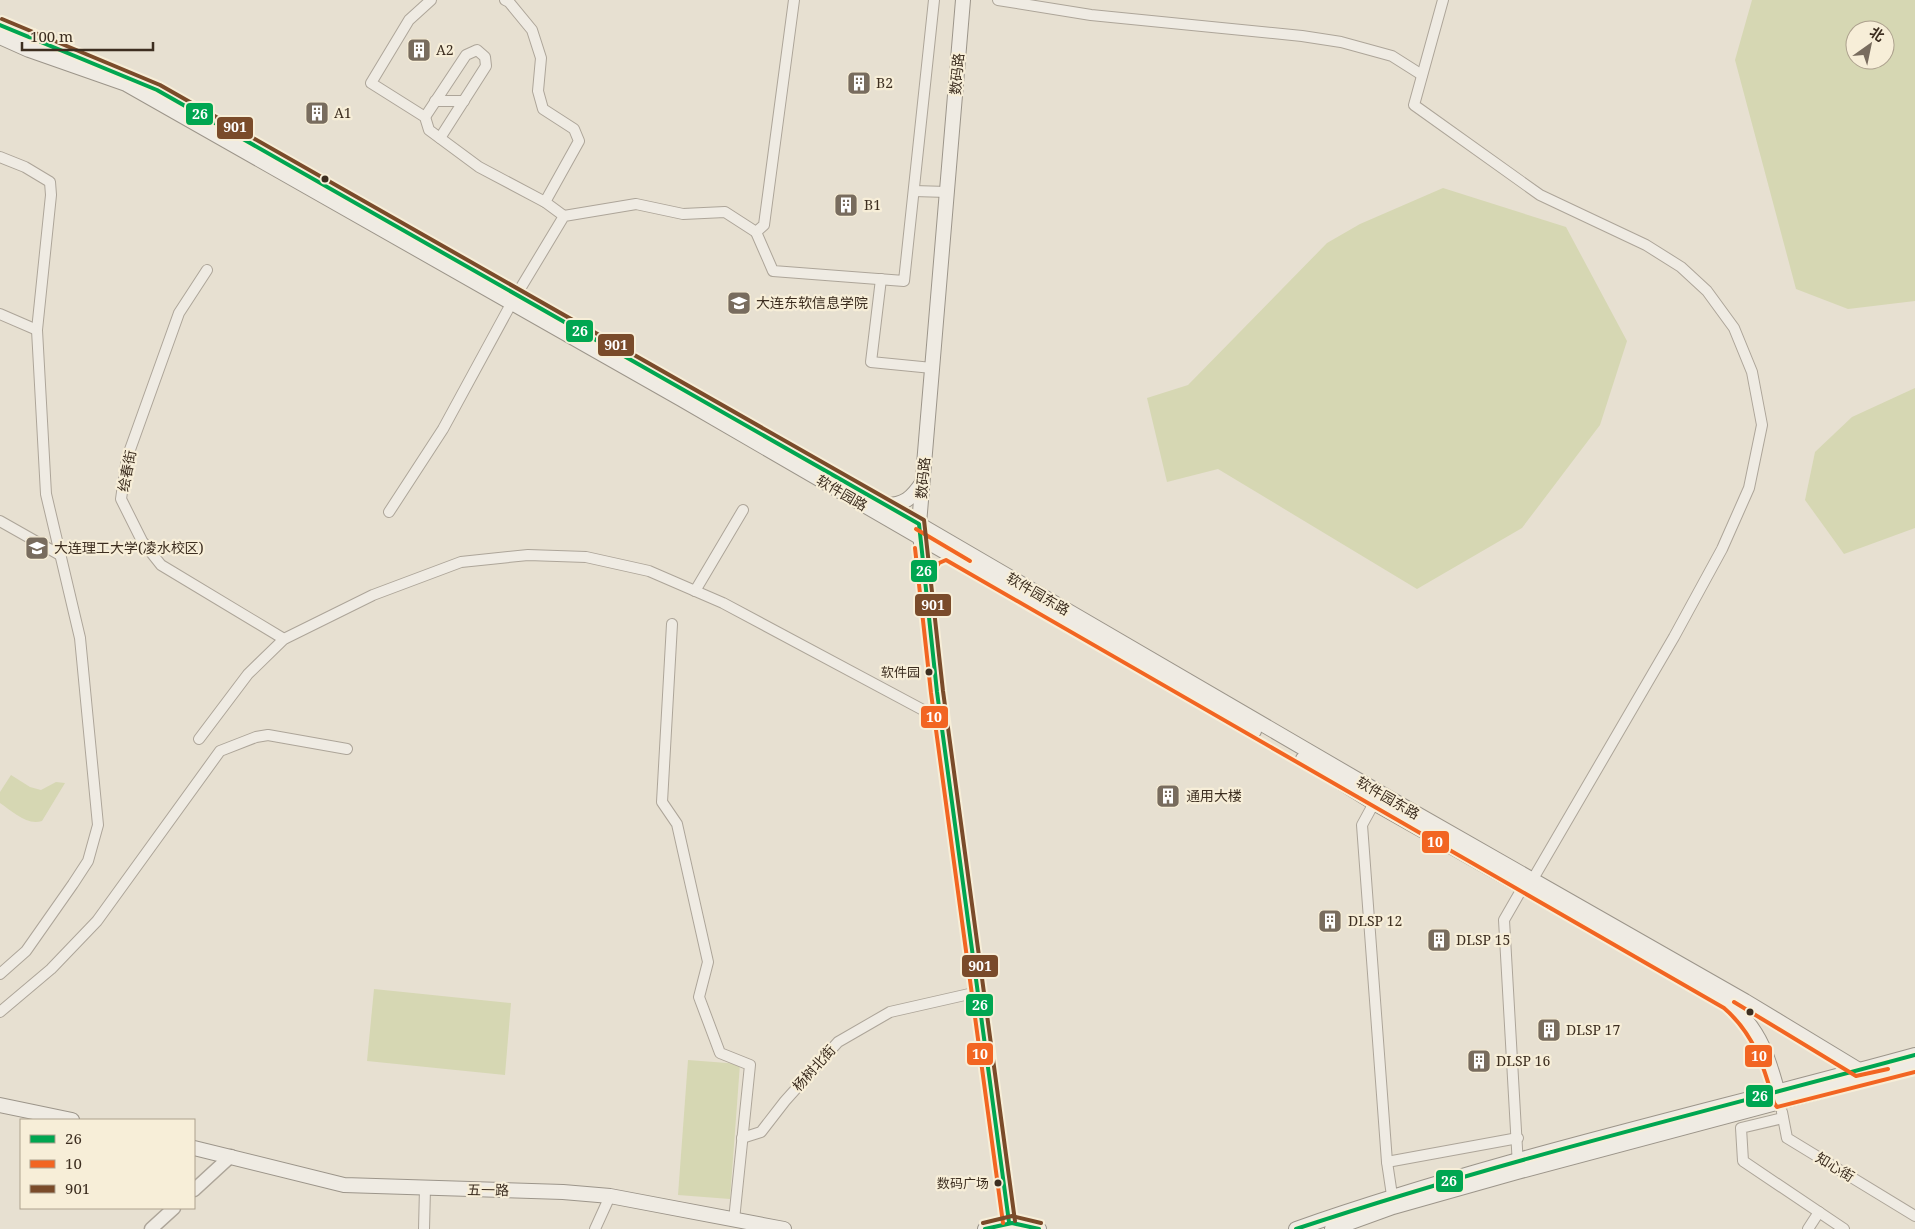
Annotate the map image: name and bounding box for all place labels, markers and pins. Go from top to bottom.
building icon: A2 [406,37,432,63]
place label: A2 [436,40,454,59]
building icon: B2 [846,70,872,96]
place label: B2 [876,73,893,92]
building icon: A1 [304,100,330,126]
place label: A1 [334,103,352,122]
unlabelled marker [320,174,330,184]
building icon: B1 [833,192,859,218]
place label: B1 [864,195,881,214]
school or university icon: 大连东软信息学院 [726,290,752,316]
place label: 大连东软信息学院 [756,293,868,312]
school or university icon: 大连理工大学(凌水校区) [24,535,50,561]
place label: 大连理工大学(凌水校区) [54,538,204,557]
place label: 软件园 [881,663,920,681]
marker: 软件园 [924,667,934,677]
building icon: 通用大楼 [1155,783,1181,809]
place label: 通用大楼 [1186,786,1242,805]
building icon: DLSP 12 [1317,908,1343,934]
place label: DLSP 12 [1348,911,1402,930]
building icon: DLSP 15 [1426,927,1452,953]
place label: DLSP 15 [1456,930,1510,949]
unlabelled marker [1745,1007,1755,1017]
building icon: DLSP 17 [1536,1017,1562,1043]
place label: DLSP 17 [1566,1020,1620,1039]
building icon: DLSP 16 [1466,1048,1492,1074]
place label: DLSP 16 [1496,1051,1550,1070]
place label: 数码广场 [937,1174,989,1192]
marker: 数码广场 [993,1178,1003,1188]

